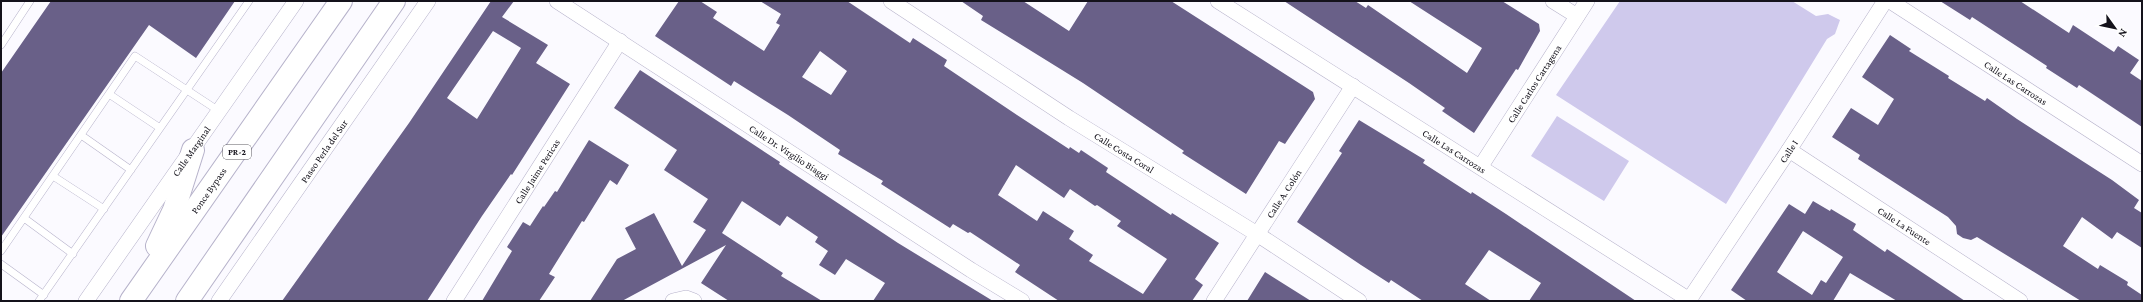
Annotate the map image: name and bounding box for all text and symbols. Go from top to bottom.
north arrow [2095,8,2135,48]
text: N [2116,27,2130,40]
street label: Calle Carlos Cartagena [1505,42,1564,125]
street label: Calle Las Carrozas [1982,59,2049,107]
street label: Paseo Perla del Sur [298,117,350,185]
street label: Calle Dr. Virgilio Biaggi [747,123,831,182]
street label: Calle Marginal [170,124,213,178]
street label: Calle Las Carrozas [1421,127,1488,176]
street label: Calle Costa Coral [1092,130,1156,175]
street label: Calle Jaime Pericas [513,137,562,206]
street label: Calle I [1777,138,1800,165]
road number: PR-2 [223,145,251,159]
street label: Ponce Bypass [189,166,229,216]
street label: Calle A. Colón [1264,167,1304,220]
street label: Calle La Fuente [1876,205,1933,248]

